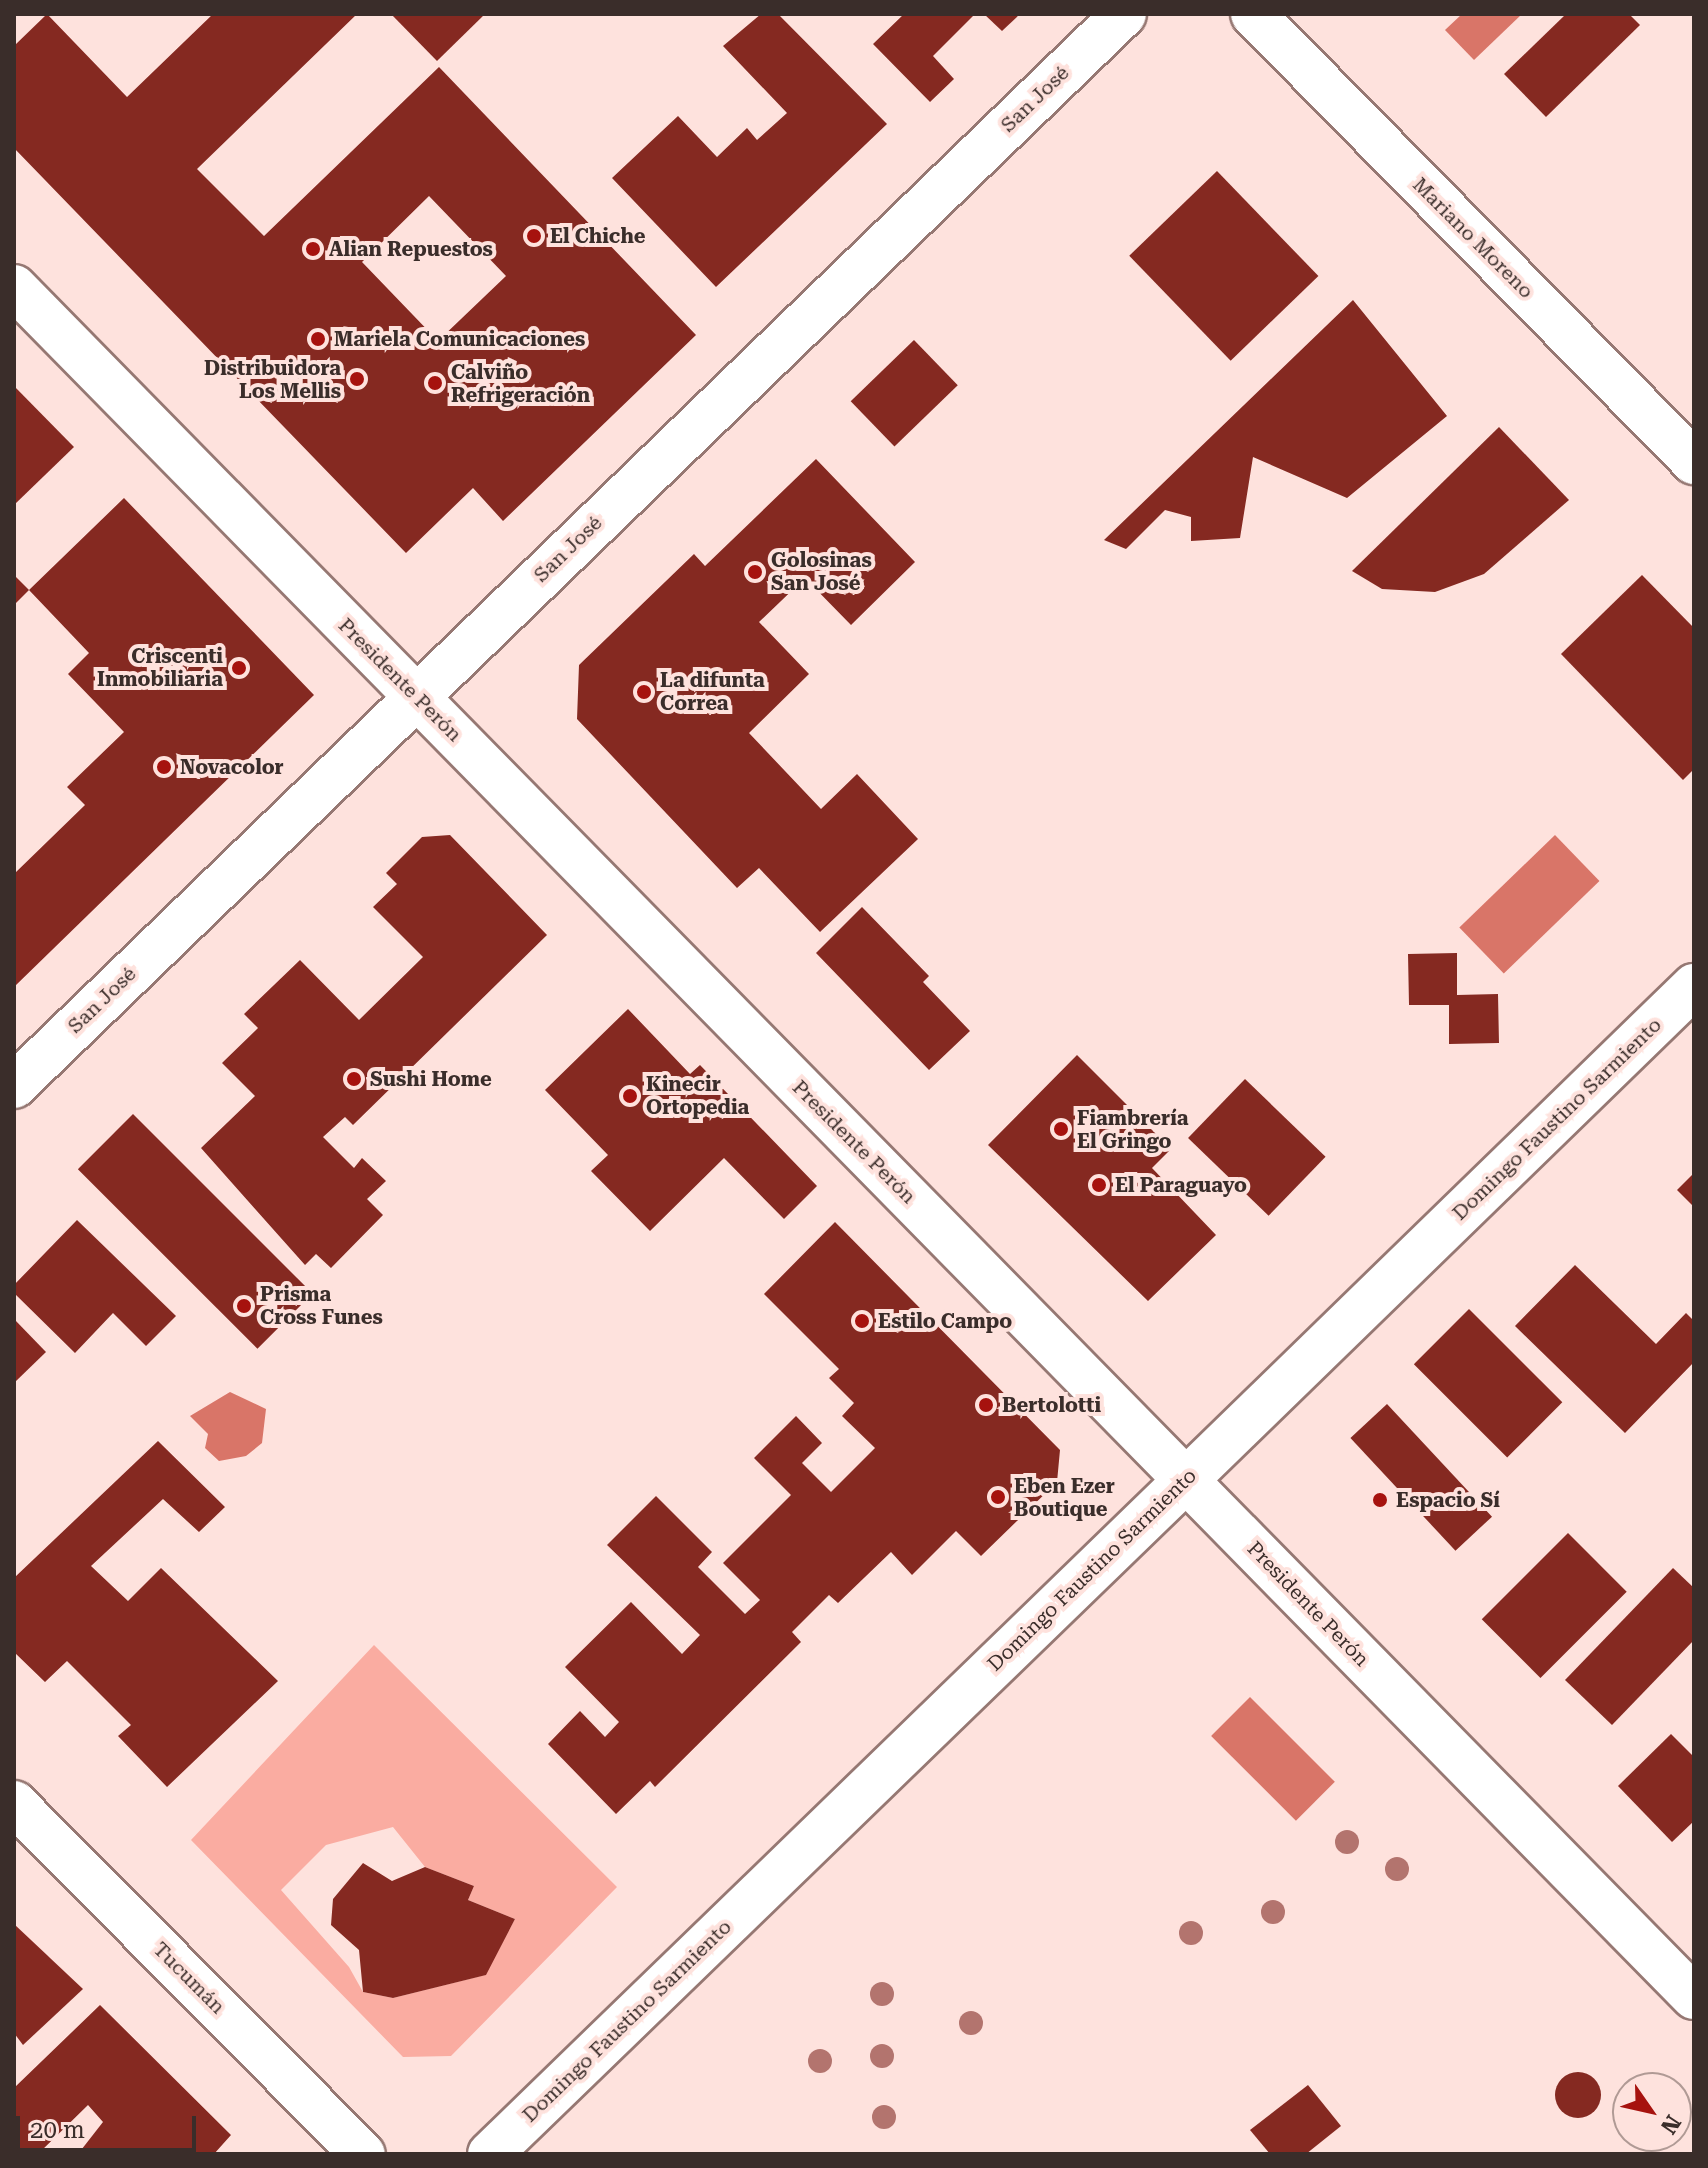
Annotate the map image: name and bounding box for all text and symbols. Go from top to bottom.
street label: San José [996,61,1074,137]
street label: Mariano Moreno [1408,173,1538,303]
place label: El Chiche [550,224,645,248]
marker: El Chiche [525,227,543,245]
place label: Alian Repuestos [329,237,493,261]
marker: Alian Repuestos [304,240,322,258]
place label: Mariela Comunicaciones [334,327,585,351]
marker: Mariela Comunicaciones [309,330,327,348]
place label: Distribuidora Los Mellis [204,356,341,403]
place label: Calviño Refrigeración [451,360,590,407]
marker: Distribuidora Los Mellis [348,370,366,388]
marker: Calviño Refrigeración [426,374,444,392]
street label: San José [529,511,607,587]
place label: Golosinas San José [771,548,872,595]
marker: Golosinas San José [746,563,764,581]
street label: Presidente Perón [333,613,467,747]
place label: Criscenti Inmobiliaria [97,644,223,691]
marker: Criscenti Inmobiliaria [230,659,248,677]
place label: La difunta Correa [660,668,765,715]
marker: La difunta Correa [635,683,653,701]
place label: Novacolor [180,755,284,779]
marker: Novacolor [155,758,173,776]
street label: San José [63,962,141,1038]
street label: Domingo Faustino Sarmiento [1448,1013,1666,1225]
place label: Sushi Home [370,1067,492,1091]
marker: Sushi Home [345,1070,363,1088]
place label: Kinecir Ortopedia [646,1072,749,1119]
street label: Presidente Perón [787,1075,921,1209]
marker: Kinecir Ortopedia [621,1087,639,1105]
place label: Fiambrería El Gringo [1077,1106,1189,1153]
marker: Fiambrería El Gringo [1052,1120,1070,1138]
place label: El Paraguayo [1115,1173,1247,1197]
marker: El Paraguayo [1090,1176,1108,1194]
place label: Prisma Cross Funes [260,1282,383,1329]
marker: Prisma Cross Funes [235,1297,253,1315]
place label: Estilo Campo [878,1309,1012,1333]
marker: Estilo Campo [853,1312,871,1330]
place label: Bertolotti [1002,1393,1101,1417]
marker: Bertolotti [977,1396,995,1414]
street label: Domingo Faustino Sarmiento [983,1464,1201,1676]
place label: Eben Ezer Boutique [1014,1474,1115,1521]
marker: Eben Ezer Boutique [989,1488,1007,1506]
place label: Espacio Sí [1396,1488,1500,1512]
marker: Espacio Sí [1371,1491,1389,1509]
street label: Presidente Perón [1242,1537,1374,1671]
street label: Domingo Faustino Sarmiento [518,1915,736,2127]
street label: Tucumán [148,1937,230,2019]
north arrow [1612,2072,1692,2152]
scale bar [20,2100,200,2150]
text: N [1656,2111,1686,2139]
text: 20 m [30,2116,85,2144]

